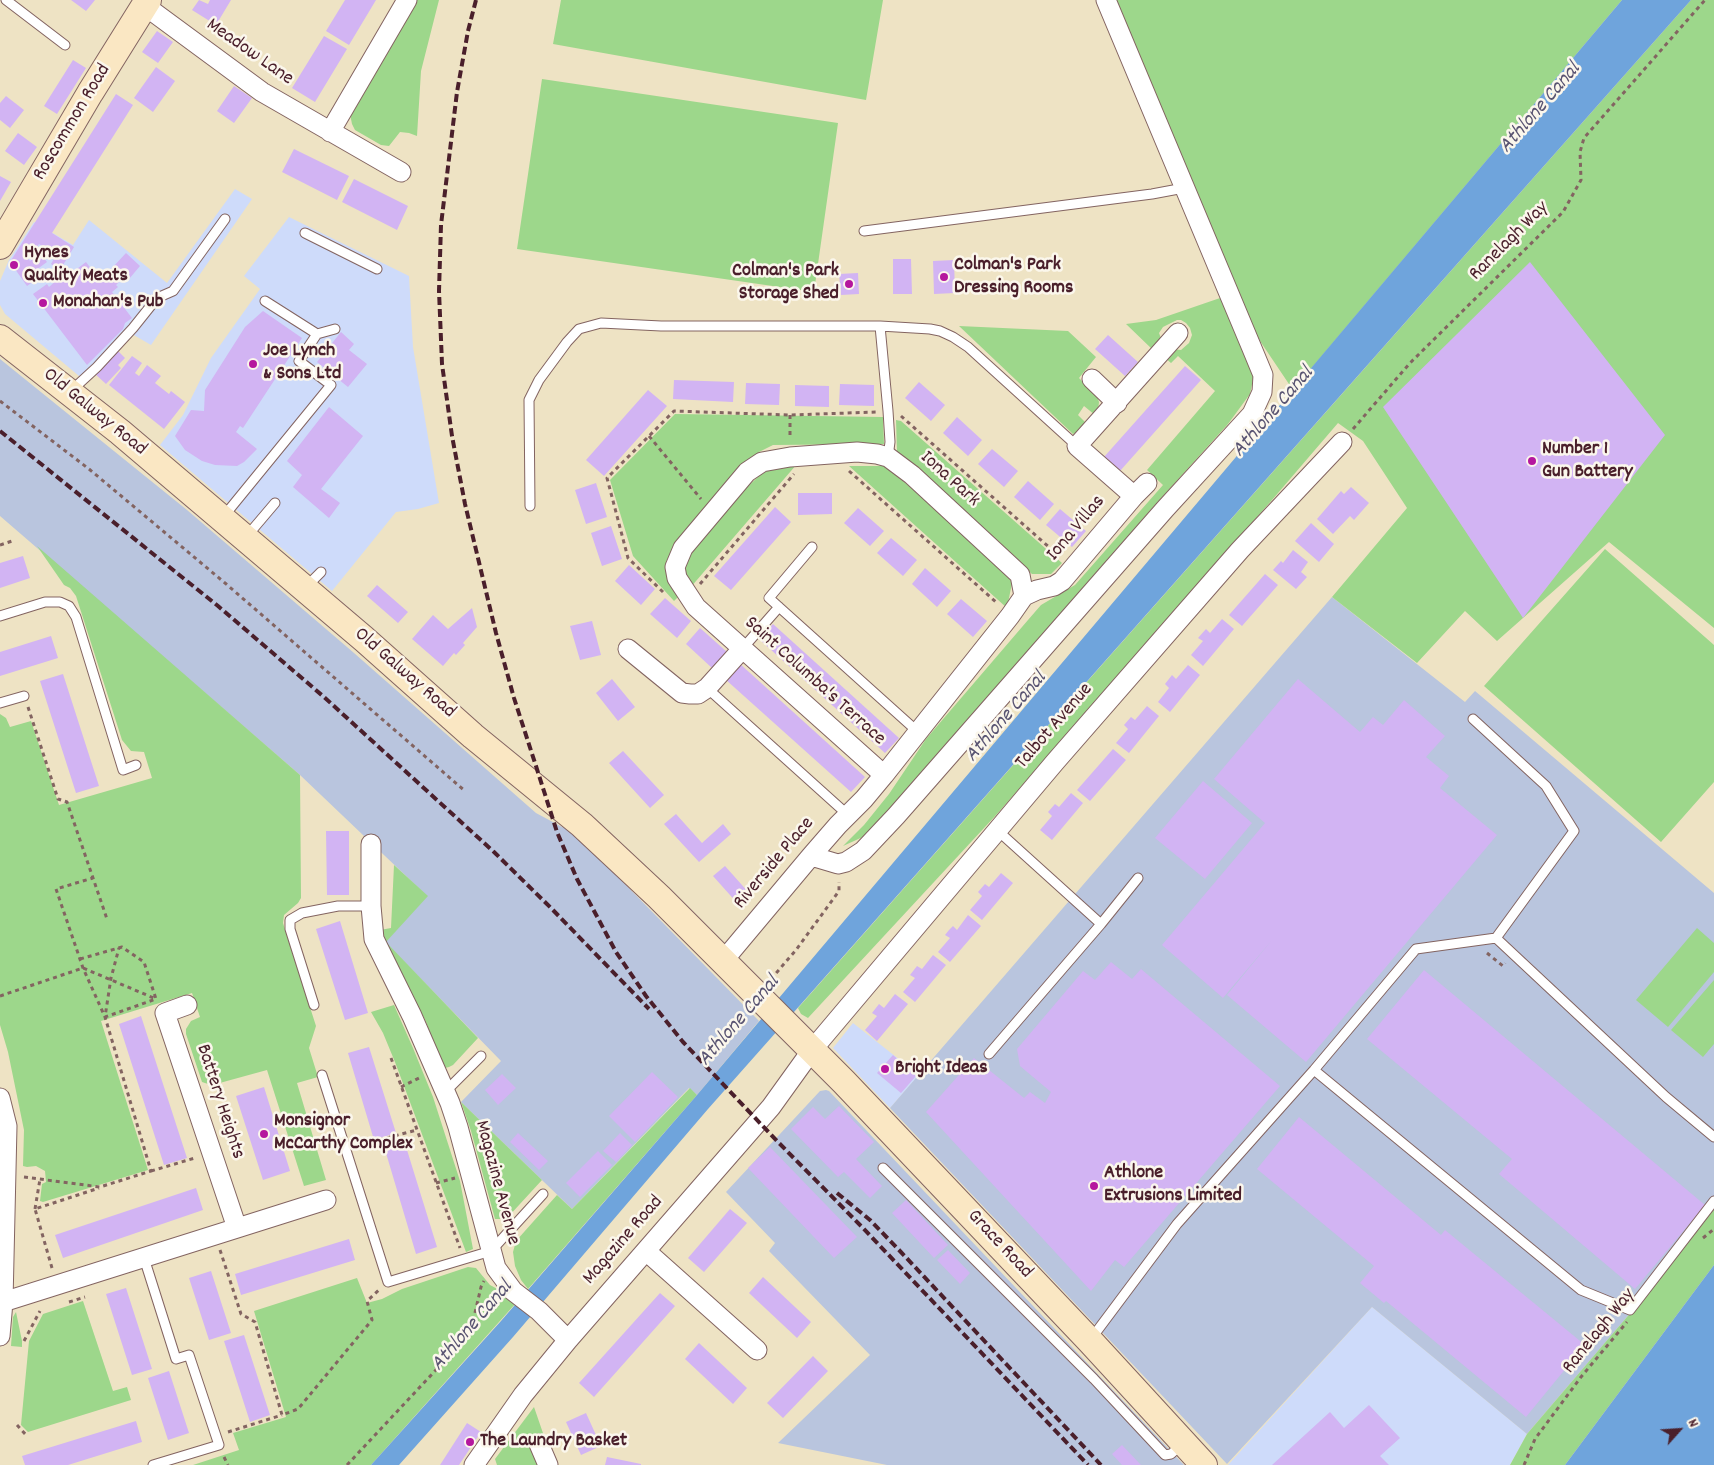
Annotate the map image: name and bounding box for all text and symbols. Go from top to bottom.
street label: Meadow Lane [201,14,297,92]
water label: Athlone Canal [1495,59,1587,159]
street label: Roscommon Road [29,60,117,186]
street label: Ranelagh Way [1465,197,1555,287]
place label: Hynes Quality Meats [24,242,128,289]
place label: Colman's Park Dressing Rooms [954,254,1073,301]
marker: Hynes Quality Meats [8,259,20,271]
place label: Colman's Park Storage Shed [732,260,839,307]
marker: Colman's Park Dressing Rooms [938,271,950,283]
marker: Colman's Park Storage Shed [843,278,855,290]
place label: Monahan's Pub [53,291,163,315]
marker: Monahan's Pub [37,297,49,309]
place label: Joe Lynch & Sons Ltd [263,340,341,387]
marker: Joe Lynch & Sons Ltd [247,358,259,370]
water label: Athlone Canal [1228,363,1320,463]
street label: Old Galway Road [37,364,151,462]
place label: Number 1 Gun Battery [1542,438,1632,485]
street label: Iona Park [914,447,984,513]
marker: Number 1 Gun Battery [1526,455,1538,467]
street label: Iona Villas [1042,491,1112,567]
street label: Saint Columba's Terrace [738,612,890,752]
street label: Old Galway Road [348,623,460,725]
water label: Athlone Canal [961,668,1053,768]
street label: Talbot Avenue [1011,679,1099,775]
street label: Riverside Place [730,813,820,915]
water label: Athlone Canal [694,972,786,1072]
street label: Battery Heights [189,1042,249,1162]
place label: Bright Ideas [895,1057,988,1081]
marker: Bright Ideas [879,1063,891,1075]
place label: Monsignor McCarthy Complex [274,1110,412,1157]
street label: Magazine Avenue [468,1118,524,1248]
marker: Monsignor McCarthy Complex [258,1128,270,1140]
place label: Athlone Extrusions Limited [1104,1162,1242,1209]
marker: Athlone Extrusions Limited [1088,1180,1100,1192]
street label: Magazine Road [579,1191,669,1291]
street label: Grace Road [961,1205,1037,1285]
water label: Athlone Canal [427,1277,519,1377]
street label: Ranelagh Way [1558,1285,1642,1379]
north arrow [1654,1405,1704,1455]
text: N [1682,1416,1703,1431]
place label: The Laundry Basket [480,1430,627,1454]
marker: The Laundry Basket [464,1436,476,1448]

